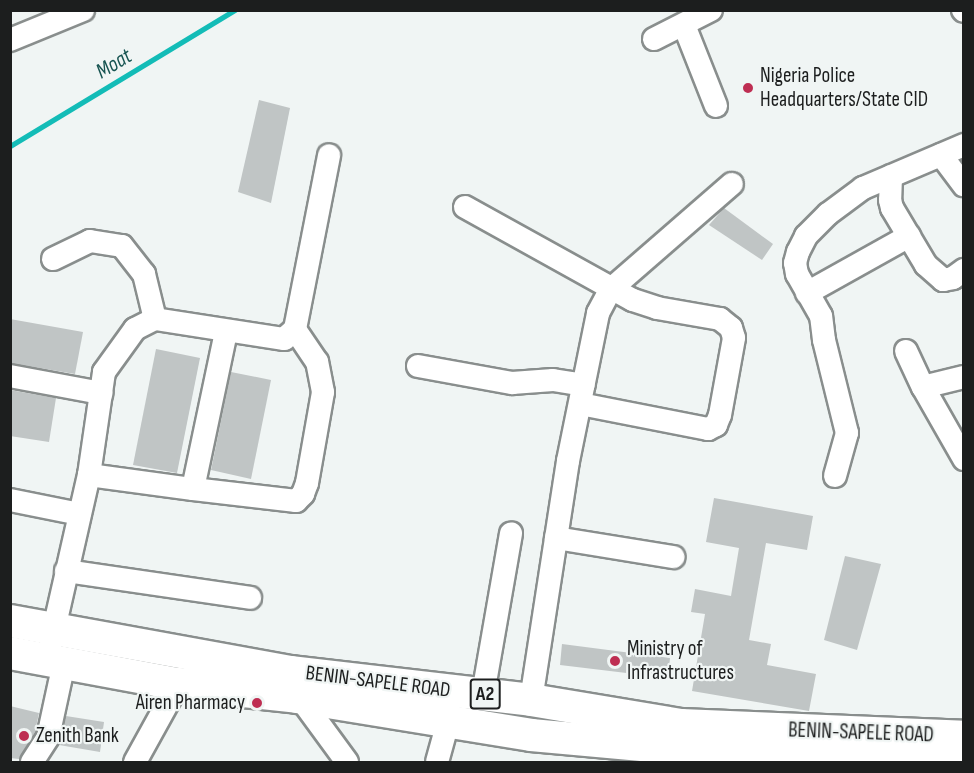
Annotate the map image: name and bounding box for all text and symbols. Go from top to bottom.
water label: Moat [91,43,137,85]
place label: Nigeria Police Headquarters/State CID [760,63,928,113]
marker: Nigeria Police Headquarters/State CID [741,81,755,95]
place label: Ministry of Infrastructures [627,636,734,686]
marker: Ministry of Infrastructures [608,654,622,668]
street label: BENIN-SAPELE ROAD [304,661,452,703]
road number: A2 [468,677,502,711]
place label: Airen Pharmacy [136,690,245,716]
marker: Airen Pharmacy [250,696,264,710]
street label: BENIN-SAPELE ROAD [788,718,934,748]
place label: Zenith Bank [36,723,119,749]
marker: Zenith Bank [17,729,31,743]

